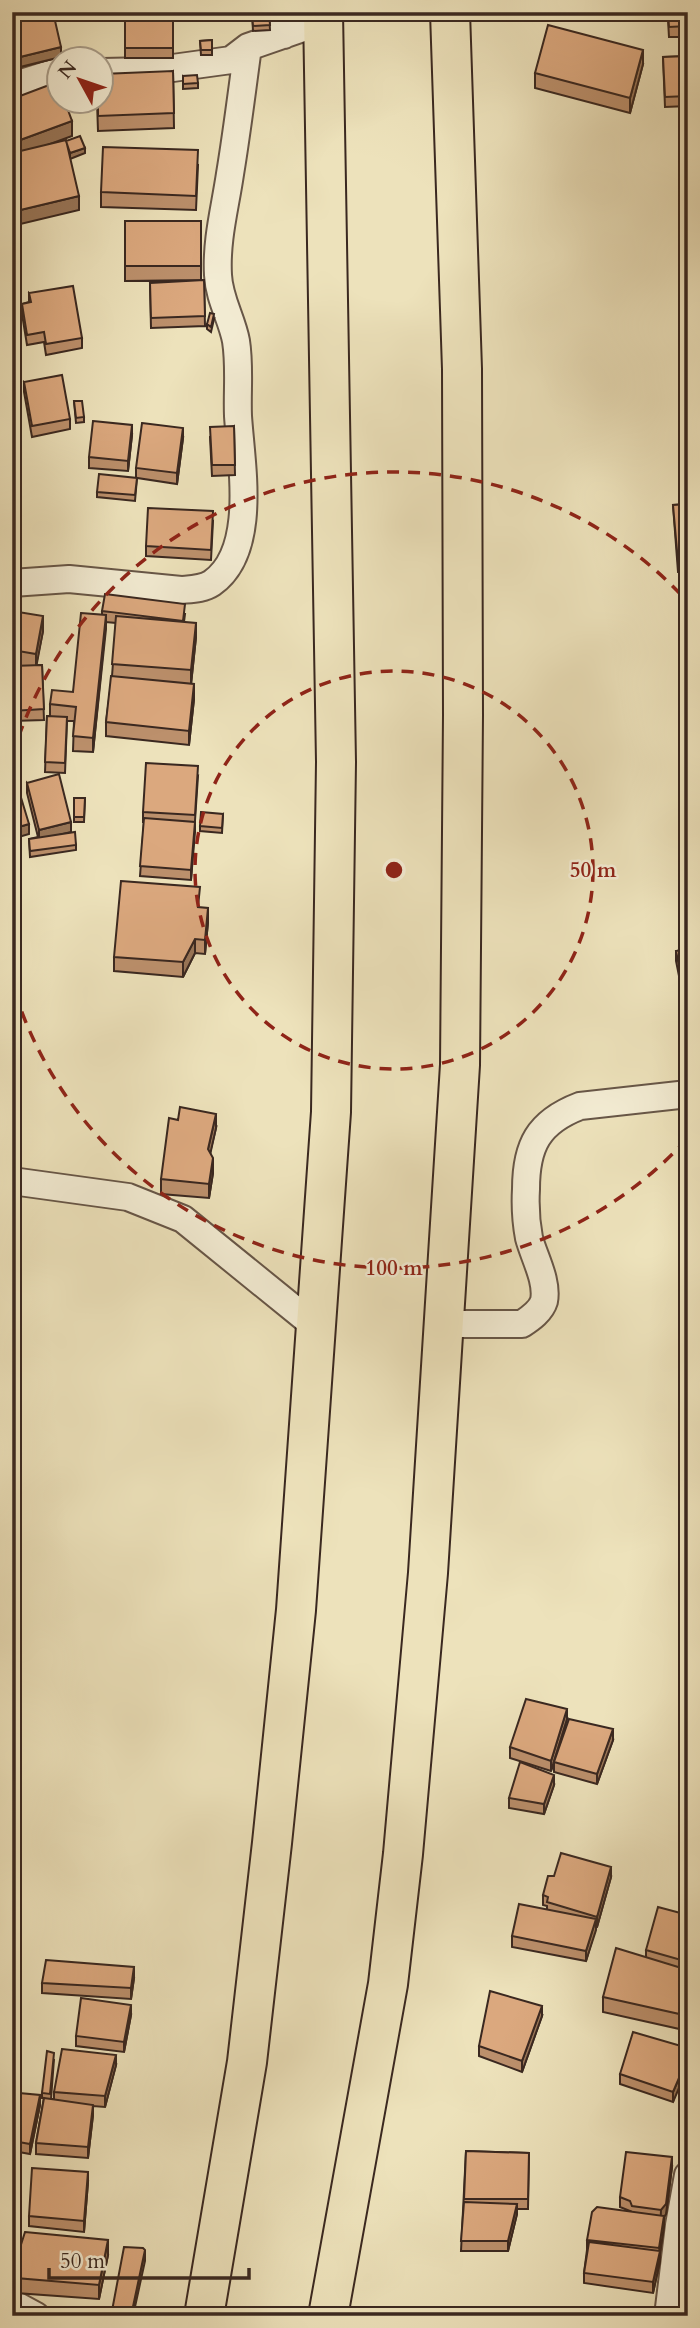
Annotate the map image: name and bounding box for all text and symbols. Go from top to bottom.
north arrow [46,46,116,116]
text: N [52,55,83,84]
text: 50 m [570,856,617,885]
centre of rings [382,858,406,882]
text: 100 m [365,1254,423,1283]
scale bar [49,2237,248,2281]
text: 50 m [60,2247,105,2276]

